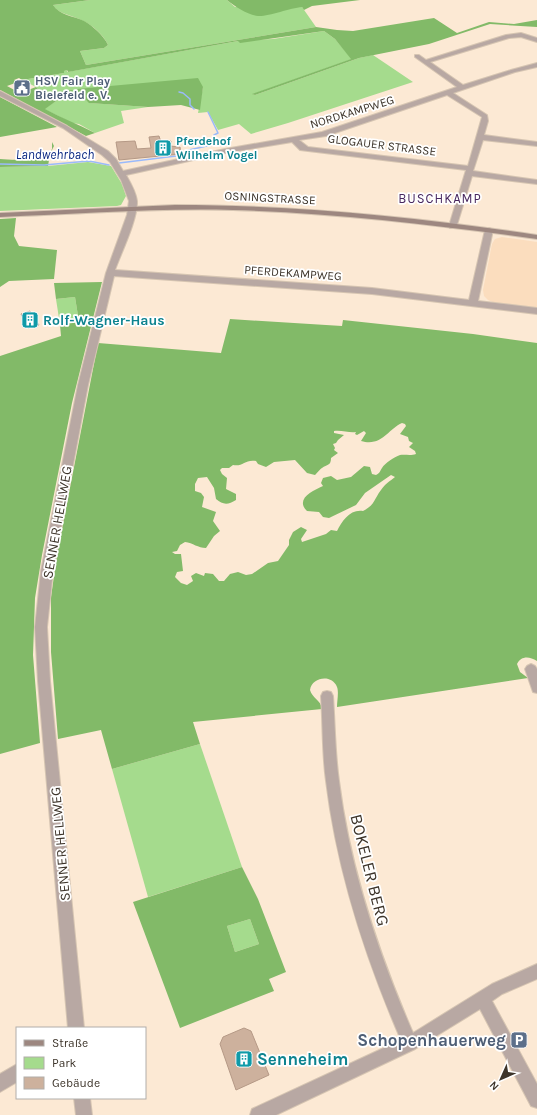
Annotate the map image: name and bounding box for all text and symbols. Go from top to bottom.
place label: HSV Fair Play Bielefeld e. V. [35,74,110,102]
public building icon: HSV Fair Play Bielefeld e. V. [12,78,32,98]
street label: NORDKAMPWEG [308,93,396,131]
street label: GLOGAUER STRASSE [327,131,437,159]
place label: Pferdehof Wilhelm Vogel [176,134,257,162]
building icon: Pferdehof Wilhelm Vogel [153,138,173,158]
water label: Landwehrbach [16,147,94,162]
street label: OSNINGSTRASSE [224,189,316,207]
district label: BUSCHKAMP [398,191,482,206]
street label: PFERDEKAMPWEG [244,263,342,283]
building icon: Rolf-Wagner-Haus [20,310,40,330]
place label: Rolf-Wagner-Haus [43,312,165,329]
street label: SENNER HELLWEG [39,464,76,580]
street label: SENNER HELLWEG [47,786,74,902]
street label: BOKELER BERG [346,812,394,928]
legend [16,1027,146,1099]
place label: Schopenhauerweg [357,1030,506,1050]
parking icon: Schopenhauerweg [509,1030,529,1050]
text: Straße [52,1036,88,1050]
building icon: Senneheim [234,1049,254,1069]
place label: Senneheim [257,1049,348,1069]
text: Park [52,1056,77,1070]
north arrow [481,1059,521,1099]
text: Gebäude [52,1076,100,1090]
text: N [487,1078,502,1093]

